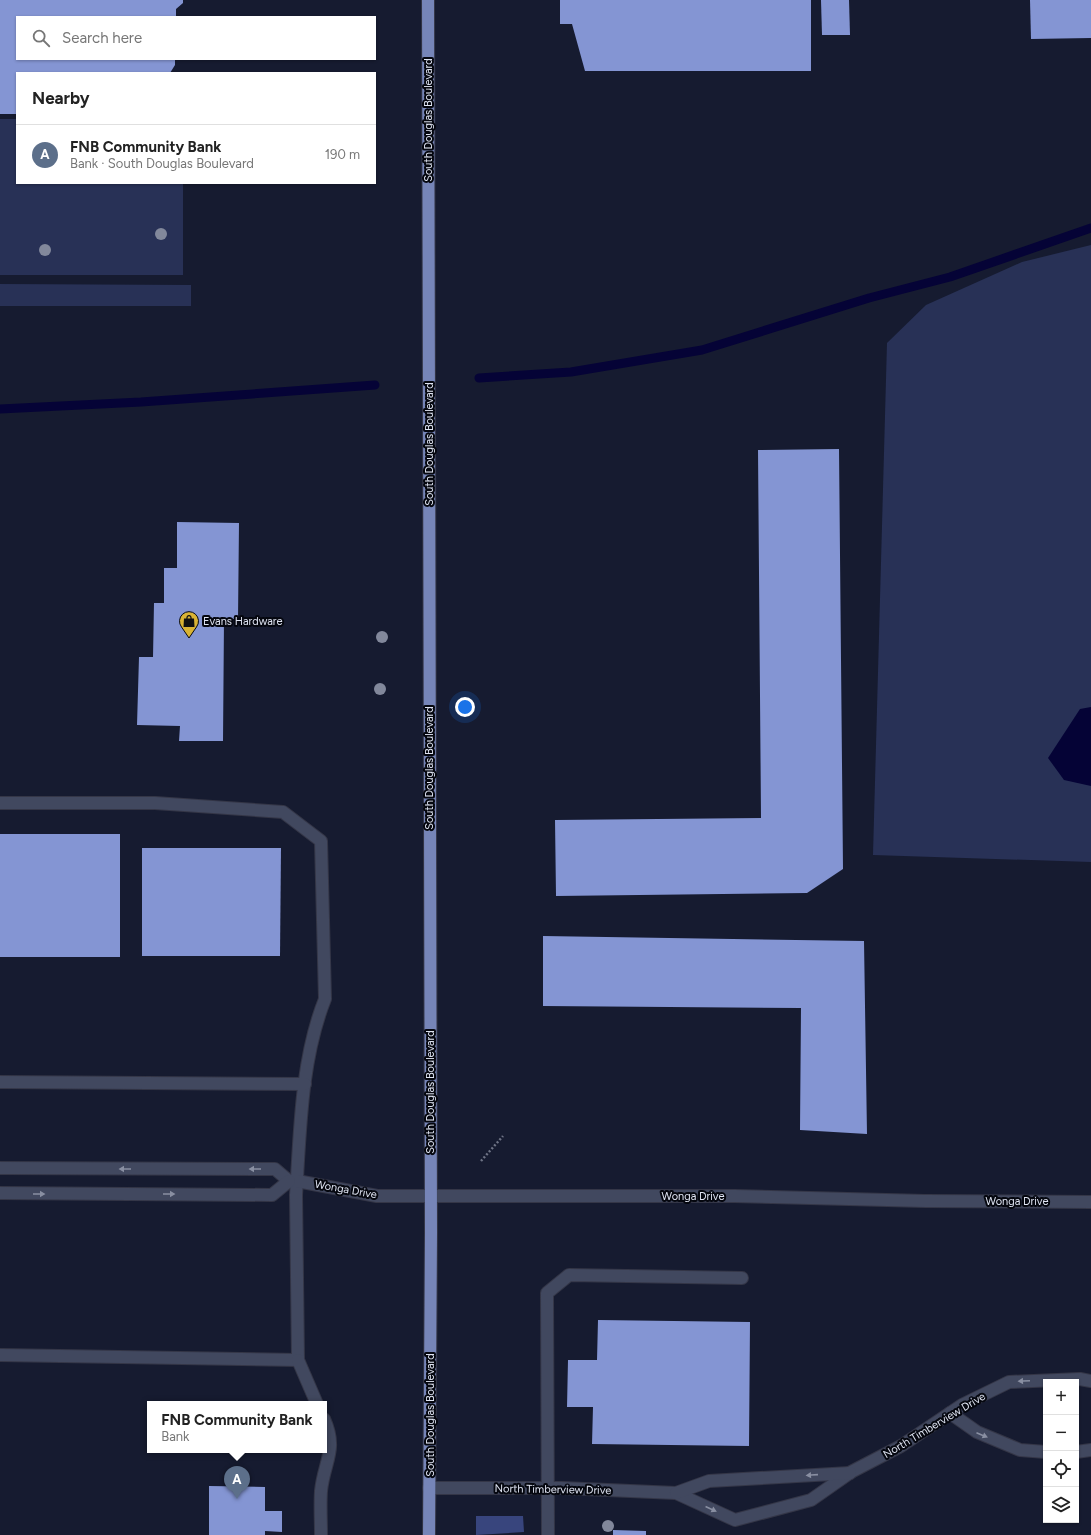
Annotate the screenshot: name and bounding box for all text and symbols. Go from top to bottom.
search box [16,16,376,60]
icon: search [30,27,52,49]
text: Search here [62,29,142,47]
street label: South Douglas Boulevard [422,58,435,182]
text: Nearby [32,88,90,108]
text: FNB Community Bank [70,138,221,156]
text: A [40,147,50,162]
text: 190 m [325,147,360,162]
text: Bank · South Douglas Boulevard [70,156,254,171]
street label: South Douglas Boulevard [423,382,436,506]
shop icon: Evans Hardware [178,610,200,638]
place label: Evans Hardware [203,615,283,628]
your location [455,697,475,717]
street label: South Douglas Boulevard [423,706,436,830]
street label: South Douglas Boulevard [424,1030,437,1154]
one-way arrow [118,1166,131,1172]
one-way arrow [248,1166,261,1172]
street label: Wonga Drive [314,1178,378,1201]
street label: Wonga Drive [662,1190,724,1203]
one-way arrow [33,1191,46,1197]
one-way arrow [163,1191,176,1197]
street label: Wonga Drive [986,1195,1048,1208]
street label: South Douglas Boulevard [424,1353,437,1477]
one-way arrow [1018,1378,1030,1385]
map controls [1043,1379,1079,1523]
button: + [1043,1379,1079,1415]
street label: North Timberview Drive [881,1390,988,1461]
popup [147,1401,327,1453]
text: FNB Community Bank [161,1411,313,1429]
button: − [1043,1415,1079,1451]
text: Bank [161,1429,189,1444]
one-way arrow [977,1432,989,1438]
button: locate [1043,1451,1079,1487]
pin: A [224,1466,250,1499]
one-way arrow [806,1472,818,1479]
street label: North Timberview Drive [495,1482,611,1497]
button: layers [1043,1487,1079,1523]
one-way arrow [706,1506,717,1512]

